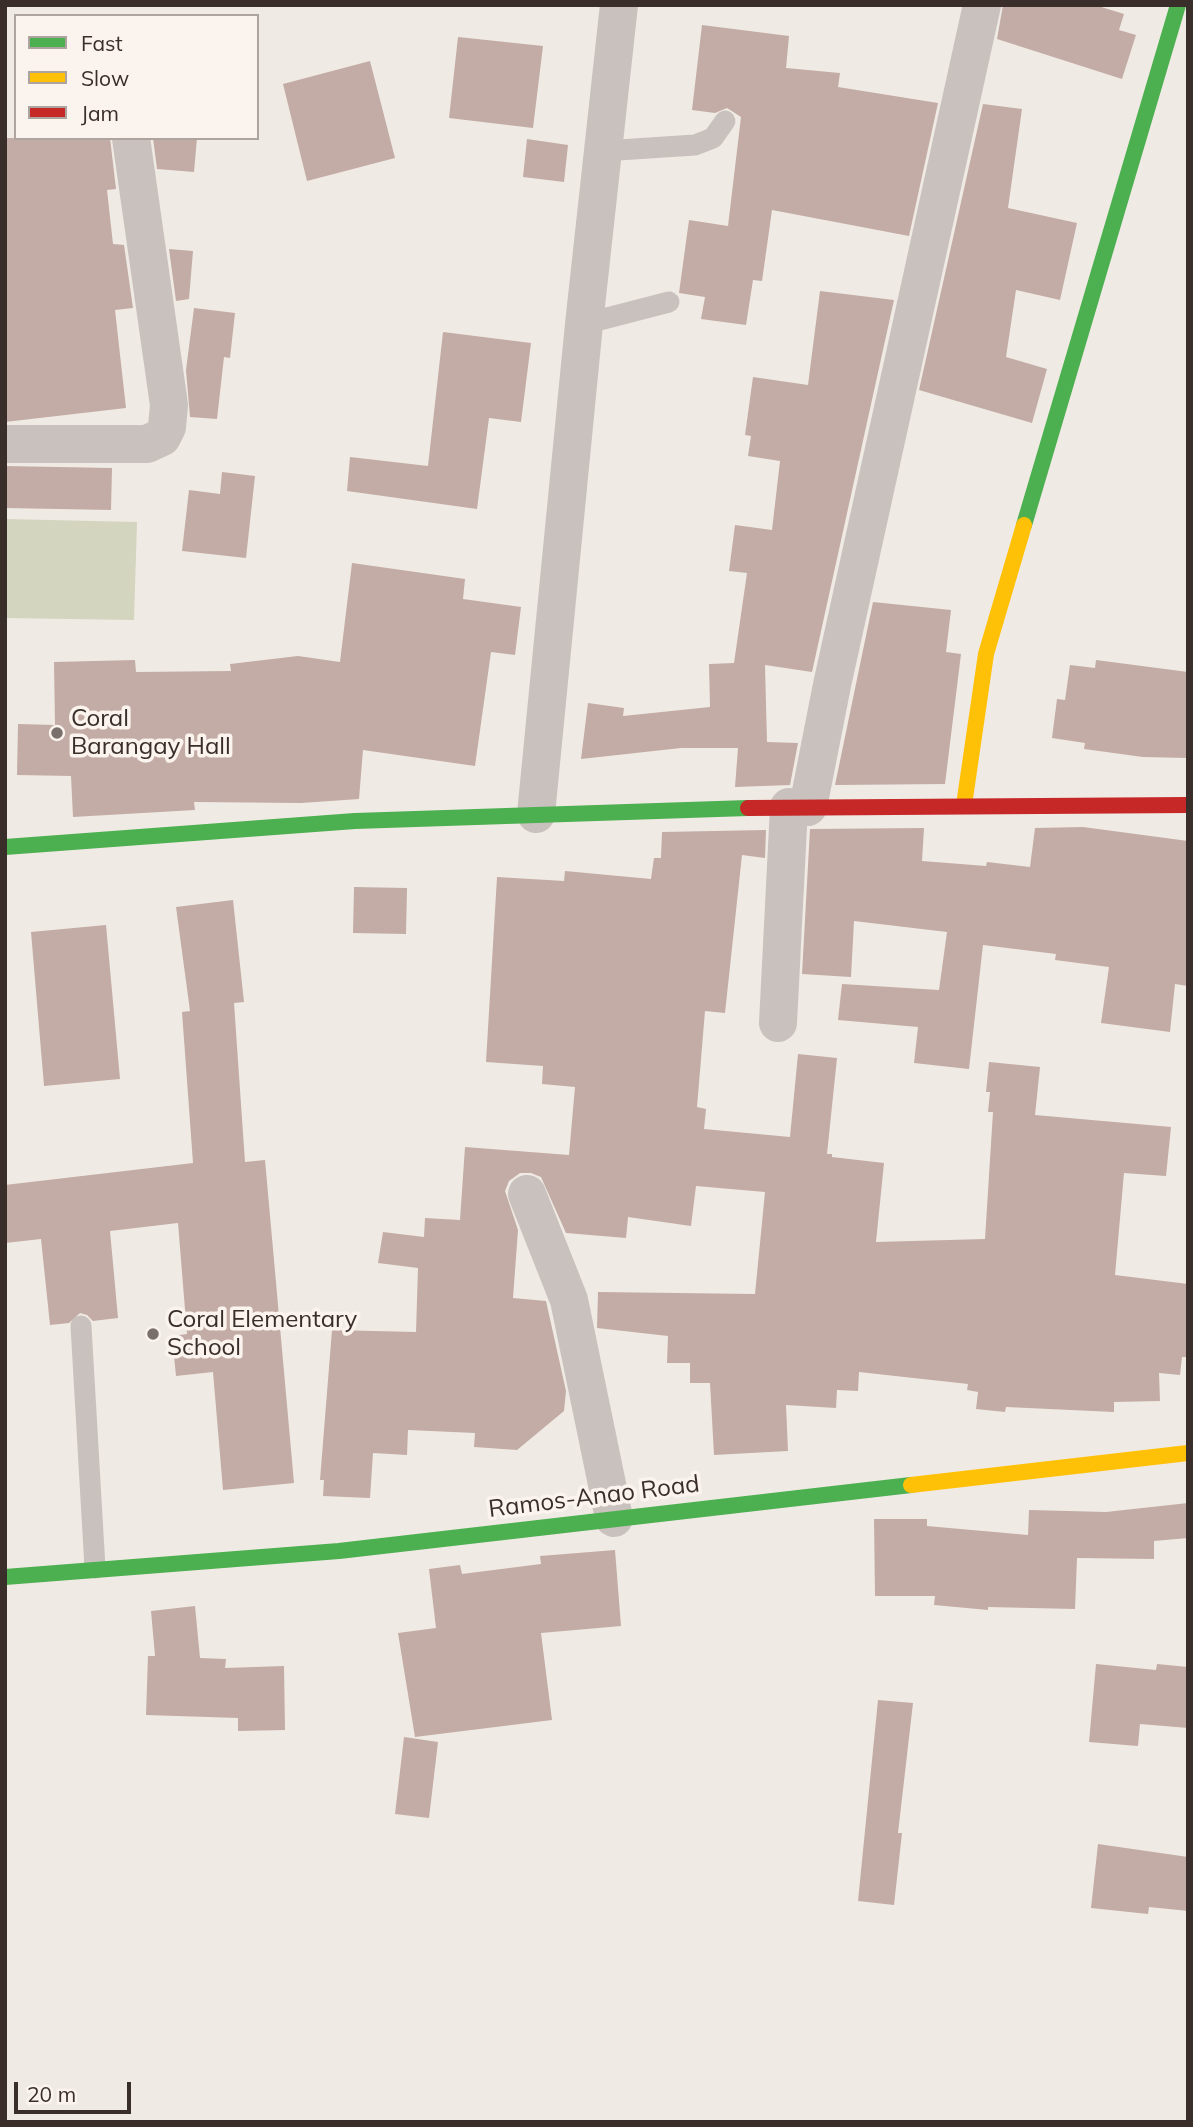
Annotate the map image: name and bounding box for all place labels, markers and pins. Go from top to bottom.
place label: Coral Barangay Hall [71,705,231,761]
marker: Coral Barangay Hall [49,725,65,741]
place label: Coral Elementary School [167,1306,357,1362]
marker: Coral Elementary School [145,1326,161,1342]

